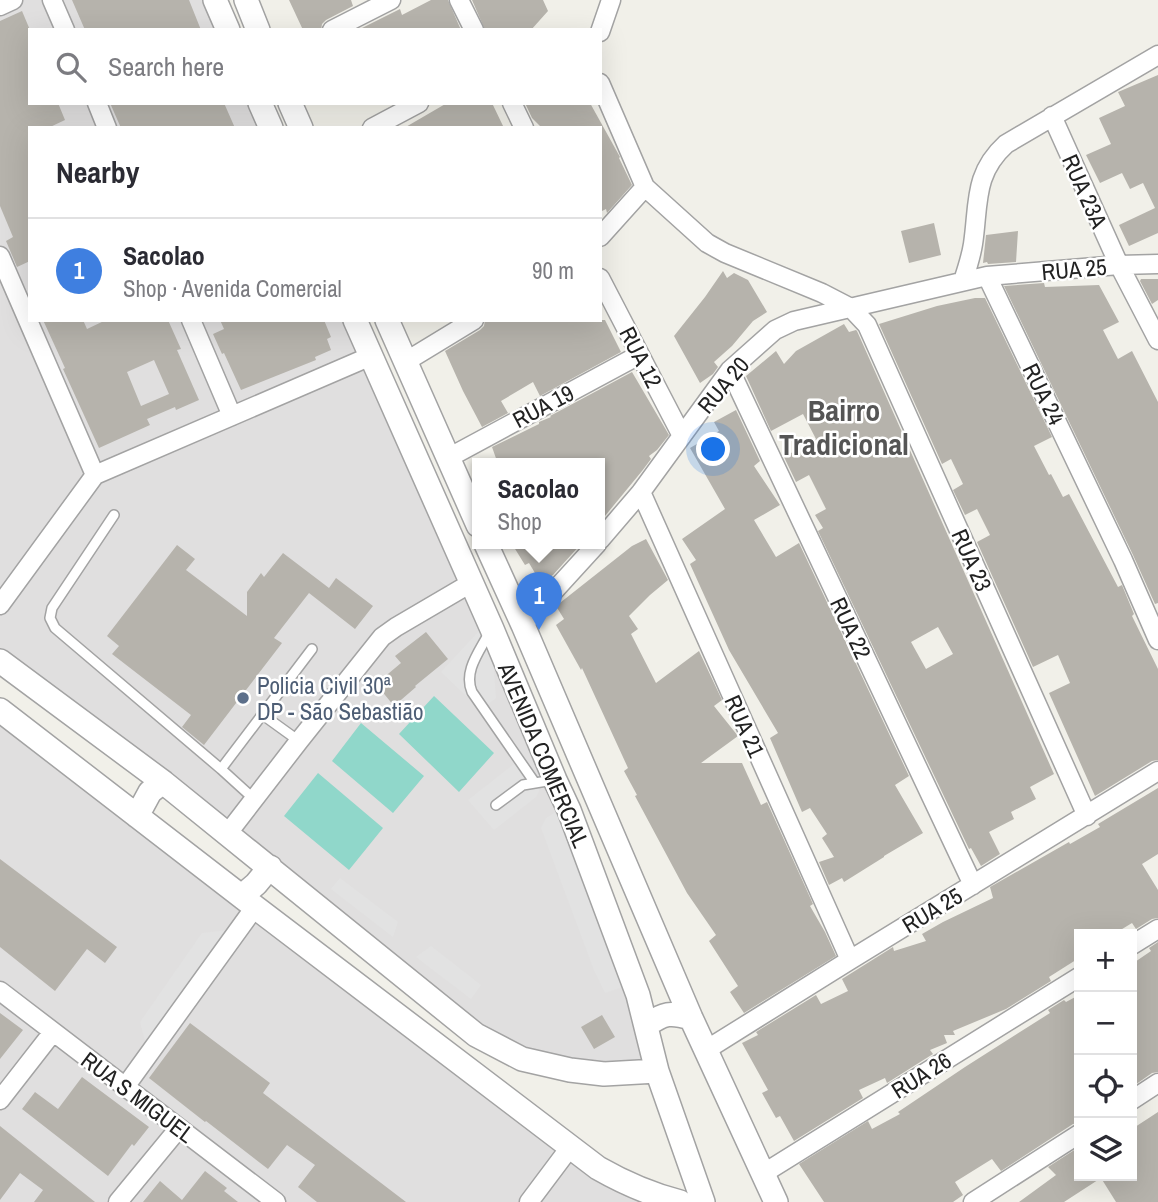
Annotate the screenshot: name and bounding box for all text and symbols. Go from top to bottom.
search box [28,28,602,105]
icon: search [52,48,90,86]
text: Search here [108,49,224,84]
street label: RUA 23A [1055,149,1115,233]
text: Nearby [56,152,139,192]
text: Sacolao [123,238,205,273]
street label: RUA 25 [1040,251,1108,287]
text: 1 [74,255,84,286]
text: 90 m [532,255,574,286]
text: Shop · Avenida Comercial [123,273,342,304]
street label: RUA 12 [612,321,670,393]
street label: RUA 20 [690,350,756,420]
street label: RUA 24 [1016,358,1072,430]
street label: RUA 19 [507,377,579,435]
district label: Bairro Tradicional [779,390,909,464]
your location [696,432,730,466]
popup [472,458,605,549]
text: Sacolao [498,471,579,506]
text: Shop [498,506,542,537]
street label: RUA 23 [945,524,999,596]
pin: 1 [516,572,562,630]
street label: RUA 22 [823,592,879,664]
street label: AVENIDA COMERCIAL [491,657,597,853]
place label: Policia Civil 30ª DP - São Sebastião [257,670,423,727]
marker: Policia Civil 30ª DP - São Sebastião [235,690,251,706]
street label: RUA 21 [718,690,773,762]
street label: RUA 25 [896,880,968,940]
map controls [1074,929,1137,1181]
button: + [1074,929,1137,992]
button: − [1074,992,1137,1055]
street label: RUA S MIGUEL [75,1044,201,1150]
street label: RUA 26 [885,1045,957,1105]
button: locate [1074,1055,1137,1118]
button: layers [1074,1118,1137,1181]

